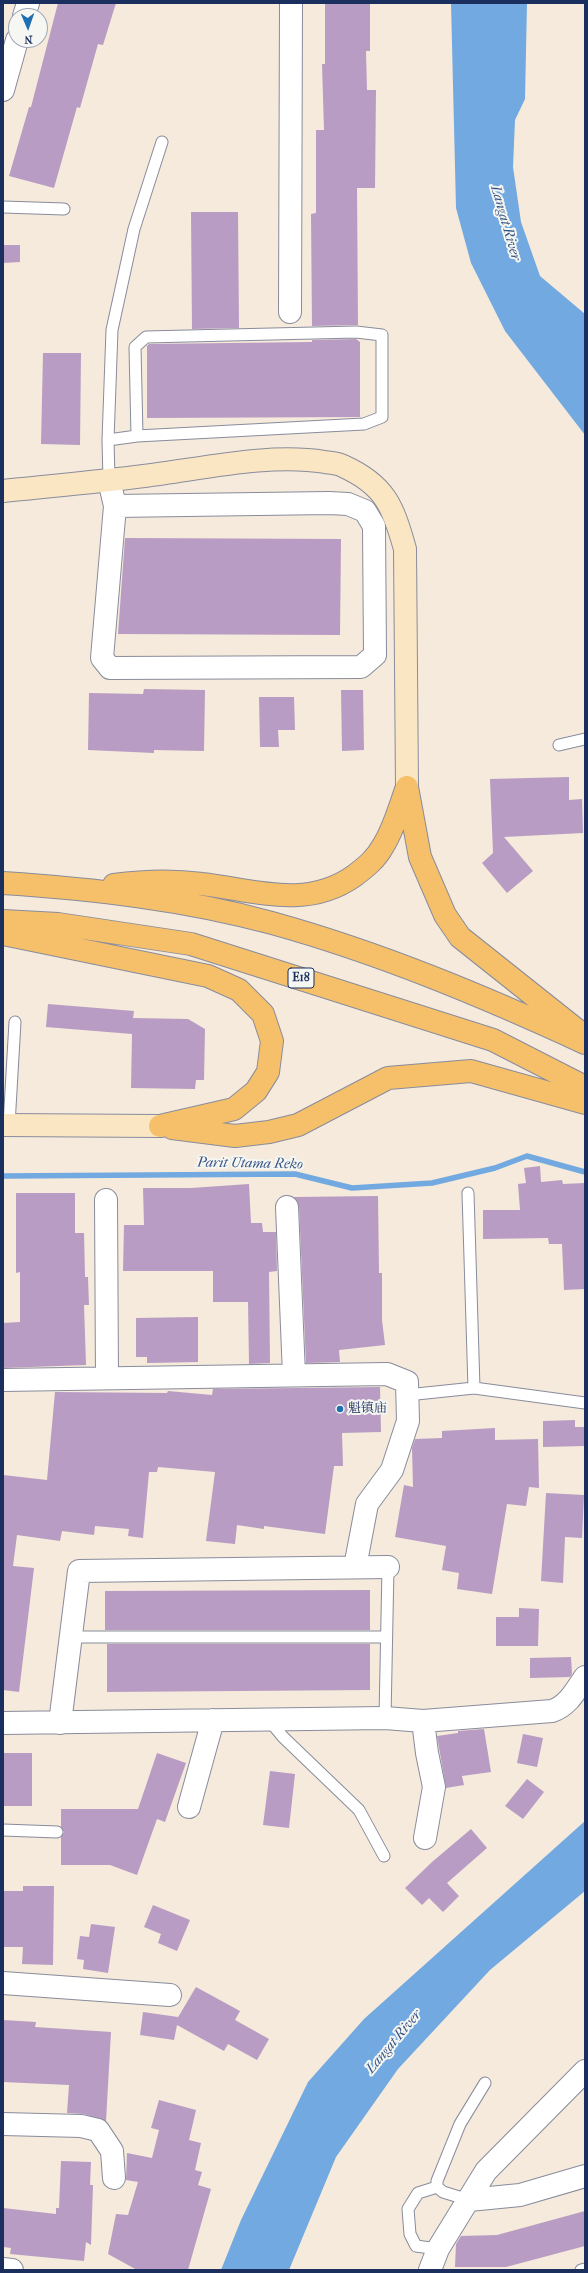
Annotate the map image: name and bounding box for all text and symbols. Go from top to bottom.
north arrow [8,8,48,48]
text: N [24,33,33,46]
water label: Langat River [486,183,524,263]
road number: E18 [288,968,314,988]
water label: Parit Utama Reko [197,1155,303,1173]
place label: 魁镇庙 [348,1401,387,1417]
marker: 魁镇庙 [335,1404,345,1414]
water label: Langat River [363,2007,425,2077]

